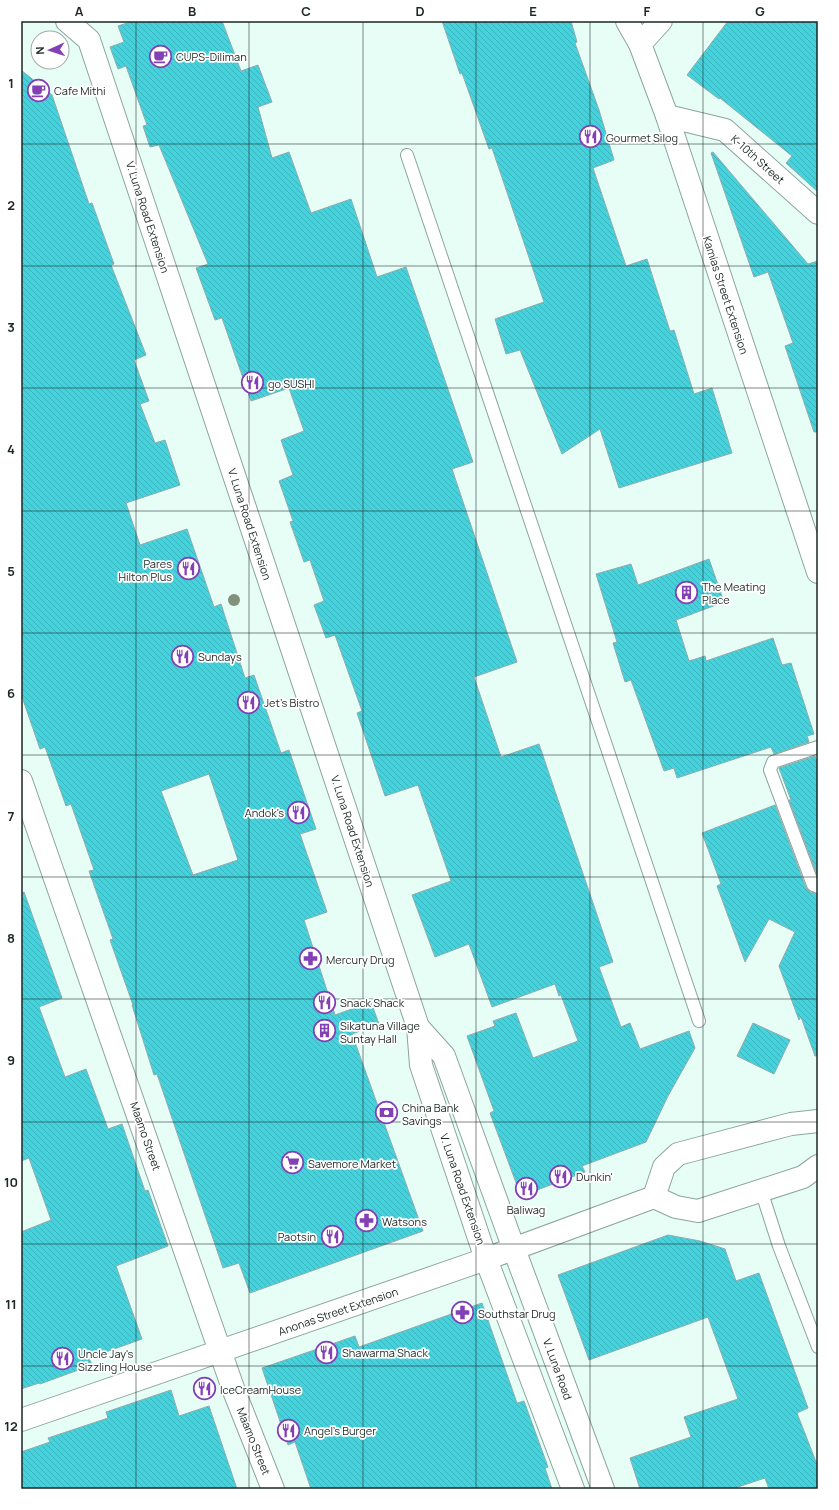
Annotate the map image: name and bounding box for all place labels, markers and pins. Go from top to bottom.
cafe icon: CUPS-Diliman [147,43,173,69]
place label: CUPS-Diliman [176,49,247,64]
cafe icon: Cafe Mithi [25,77,51,103]
place label: Cafe Mithi [54,83,106,98]
restaurant icon: Gourmet Silog [578,124,604,150]
place label: Gourmet Silog [606,130,678,145]
restaurant icon: go SUSHI [239,370,265,396]
place label: go SUSHI [268,376,314,391]
place label: Pares Hilton Plus [118,556,172,584]
restaurant icon: Pares Hilton Plus [175,556,201,582]
building icon: The Meating Place [673,579,699,605]
place label: The Meating Place [702,579,765,607]
restaurant icon: Sundays [169,643,195,669]
place label: Sundays [198,649,242,664]
restaurant icon: Jet's Bistro [236,689,262,715]
place label: Jet's Bistro [264,695,320,710]
restaurant icon: Andok's [286,799,312,825]
place label: Andok's [245,805,284,820]
pharmacy icon: Mercury Drug [297,946,323,972]
place label: Mercury Drug [326,952,394,967]
restaurant icon: Snack Shack [312,989,338,1015]
place label: Snack Shack [340,995,405,1010]
building icon: Sikatuna Village Suntay Hall [312,1018,338,1044]
place label: Sikatuna Village Suntay Hall [340,1018,420,1046]
bank icon: China Bank Savings [374,1100,400,1126]
place label: China Bank Savings [402,1100,459,1128]
supermarket icon: Savemore Market [280,1150,306,1176]
place label: Savemore Market [308,1156,396,1171]
restaurant icon: Dunkin' [548,1163,574,1189]
place label: Dunkin' [576,1169,613,1184]
restaurant icon: Baliwag [513,1176,539,1202]
place label: Baliwag [507,1202,545,1217]
pharmacy icon: Watsons [354,1208,380,1234]
place label: Watsons [382,1214,427,1229]
restaurant icon: Paotsin [319,1223,345,1249]
place label: Paotsin [278,1229,316,1244]
pharmacy icon: Southstar Drug [449,1300,475,1326]
place label: Southstar Drug [478,1306,556,1321]
restaurant icon: Shawarma Shack [314,1339,340,1365]
place label: Shawarma Shack [342,1345,429,1360]
restaurant icon: Uncle Jay's Sizzling House [49,1346,75,1372]
place label: Uncle Jay's Sizzling House [78,1346,153,1374]
restaurant icon: IceCreamHouse [191,1376,217,1402]
place label: IceCreamHouse [220,1382,302,1397]
restaurant icon: Angel's Burger [275,1417,301,1443]
place label: Angel's Burger [304,1423,376,1438]

